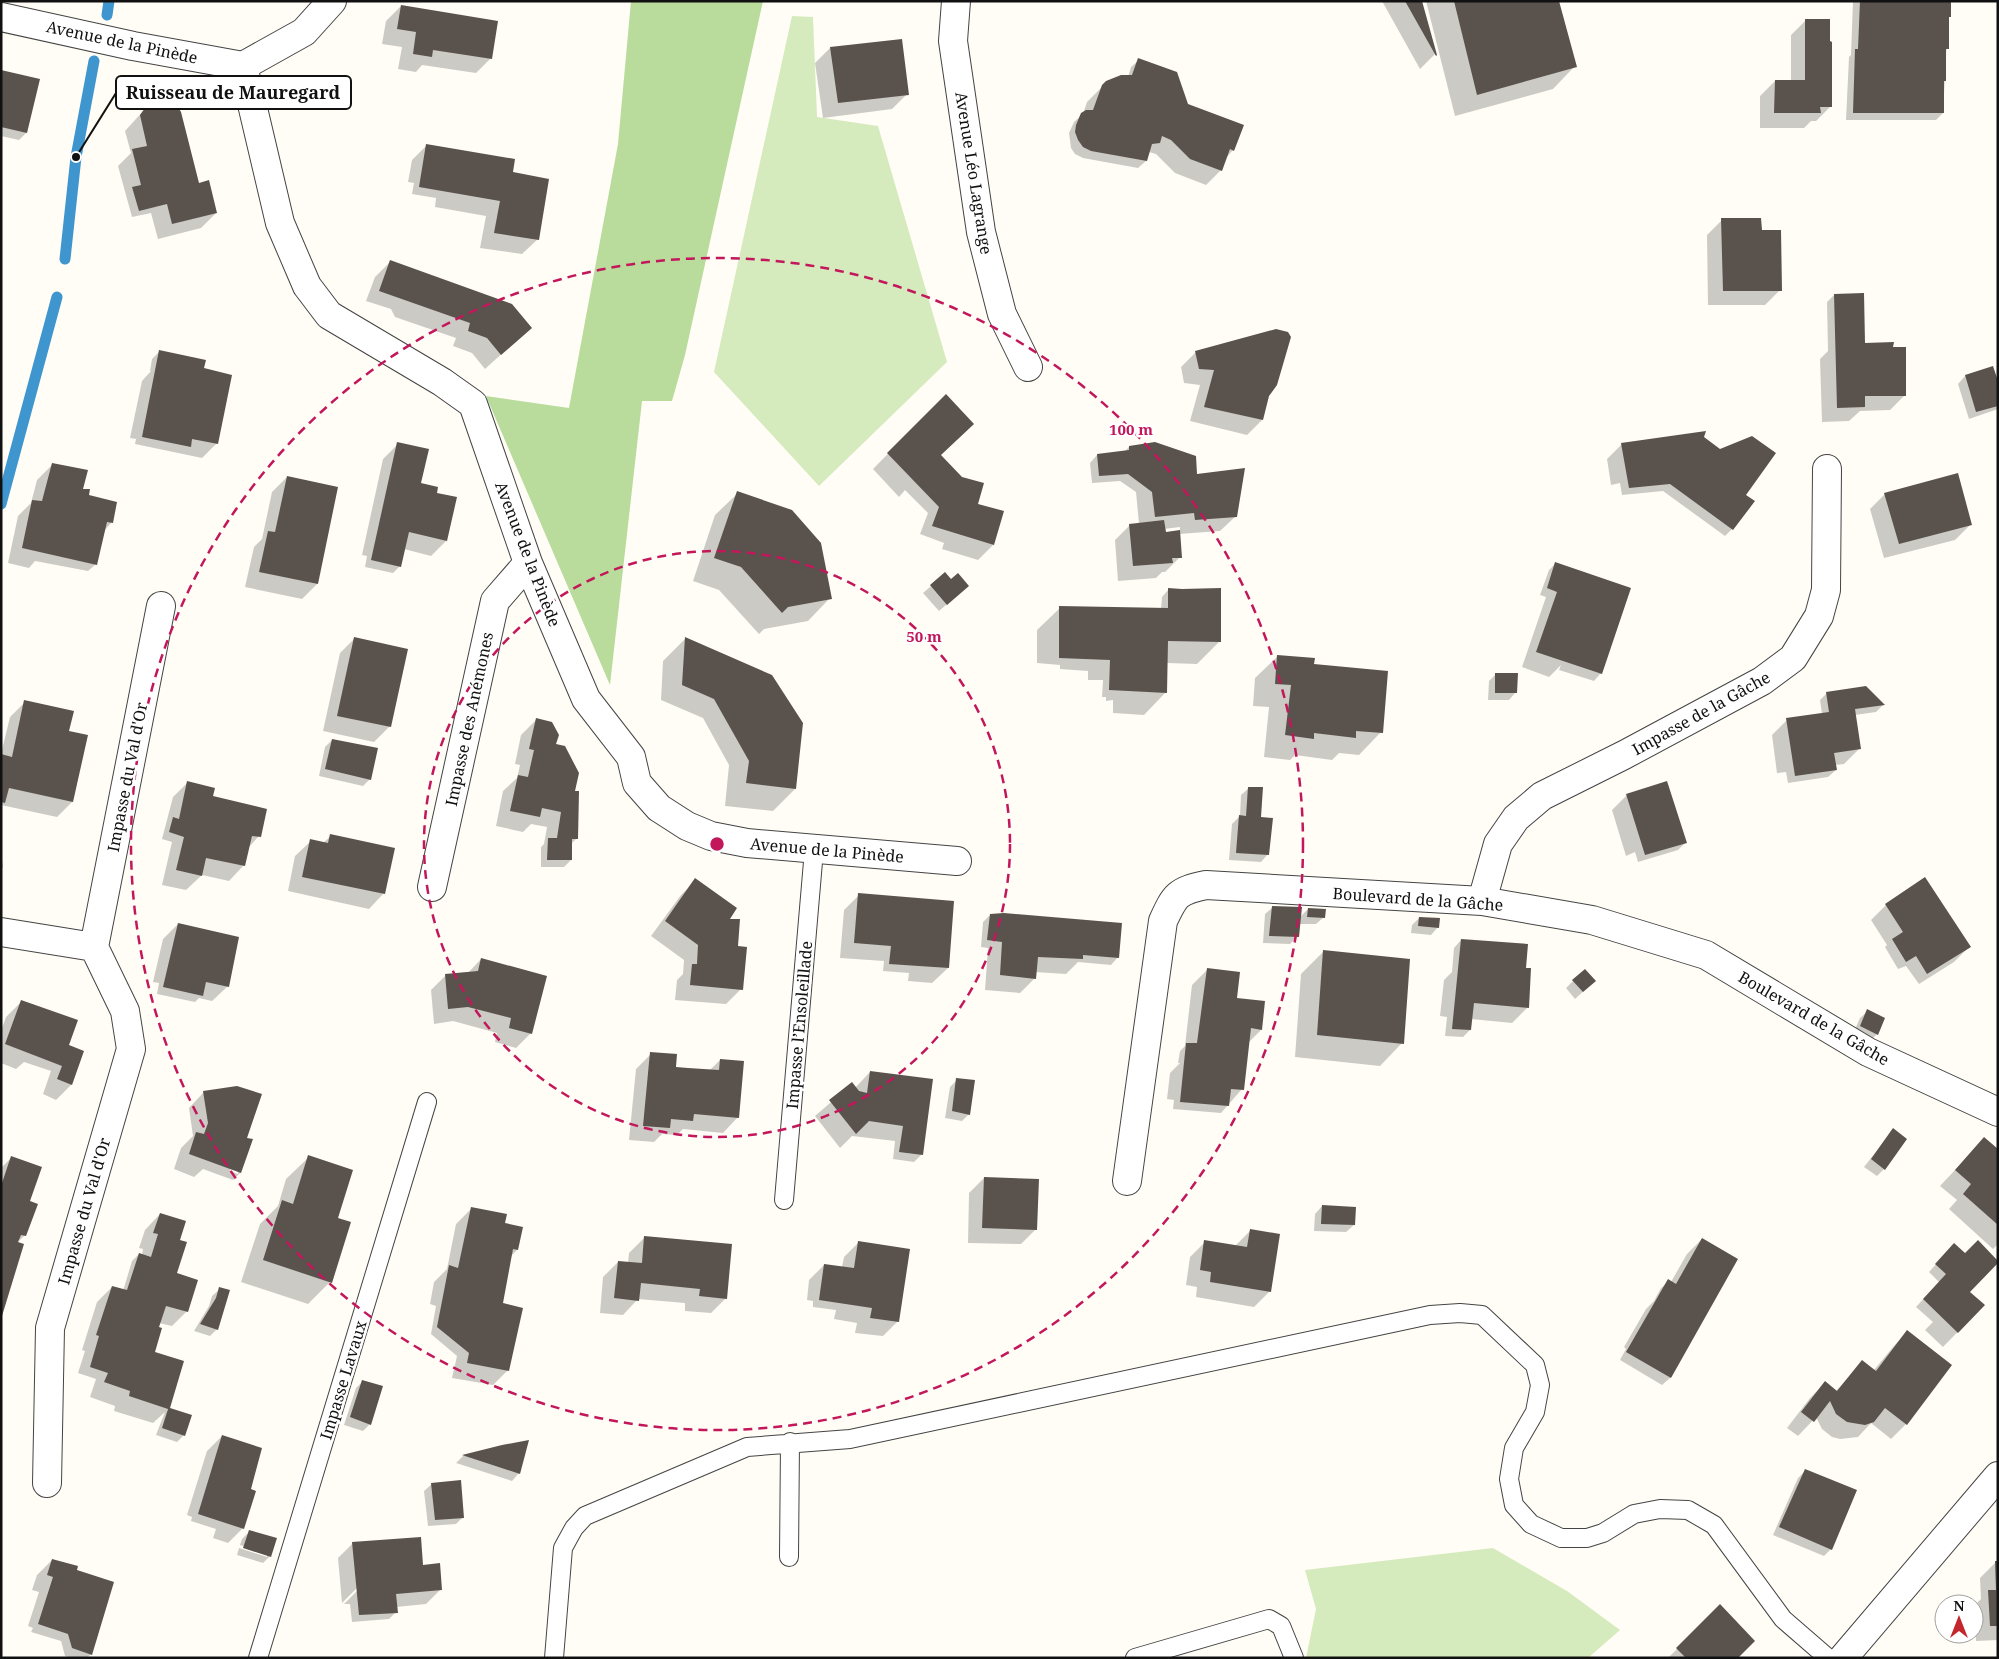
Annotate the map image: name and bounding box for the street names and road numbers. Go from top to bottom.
street label: Avenue de la Pinède [44,15,200,69]
street label: Avenue Léo Lagrange [950,90,998,256]
street label: Avenue de la Pinède [490,478,566,630]
street label: Impasse des Anémones [440,630,498,808]
street label: Impasse de la Gâche [1628,666,1774,760]
street label: Impasse du Val d'Or [102,700,152,854]
street label: Avenue de la Pinède [749,832,905,868]
street label: Boulevard de la Gâche [1332,882,1504,916]
street label: Impasse l’Ensoleillade [781,940,817,1110]
street label: Boulevard de la Gâche [1735,966,1893,1070]
street label: Impasse du Val d'Or [52,1135,116,1287]
street label: Impasse Lavaux [314,1317,372,1442]

